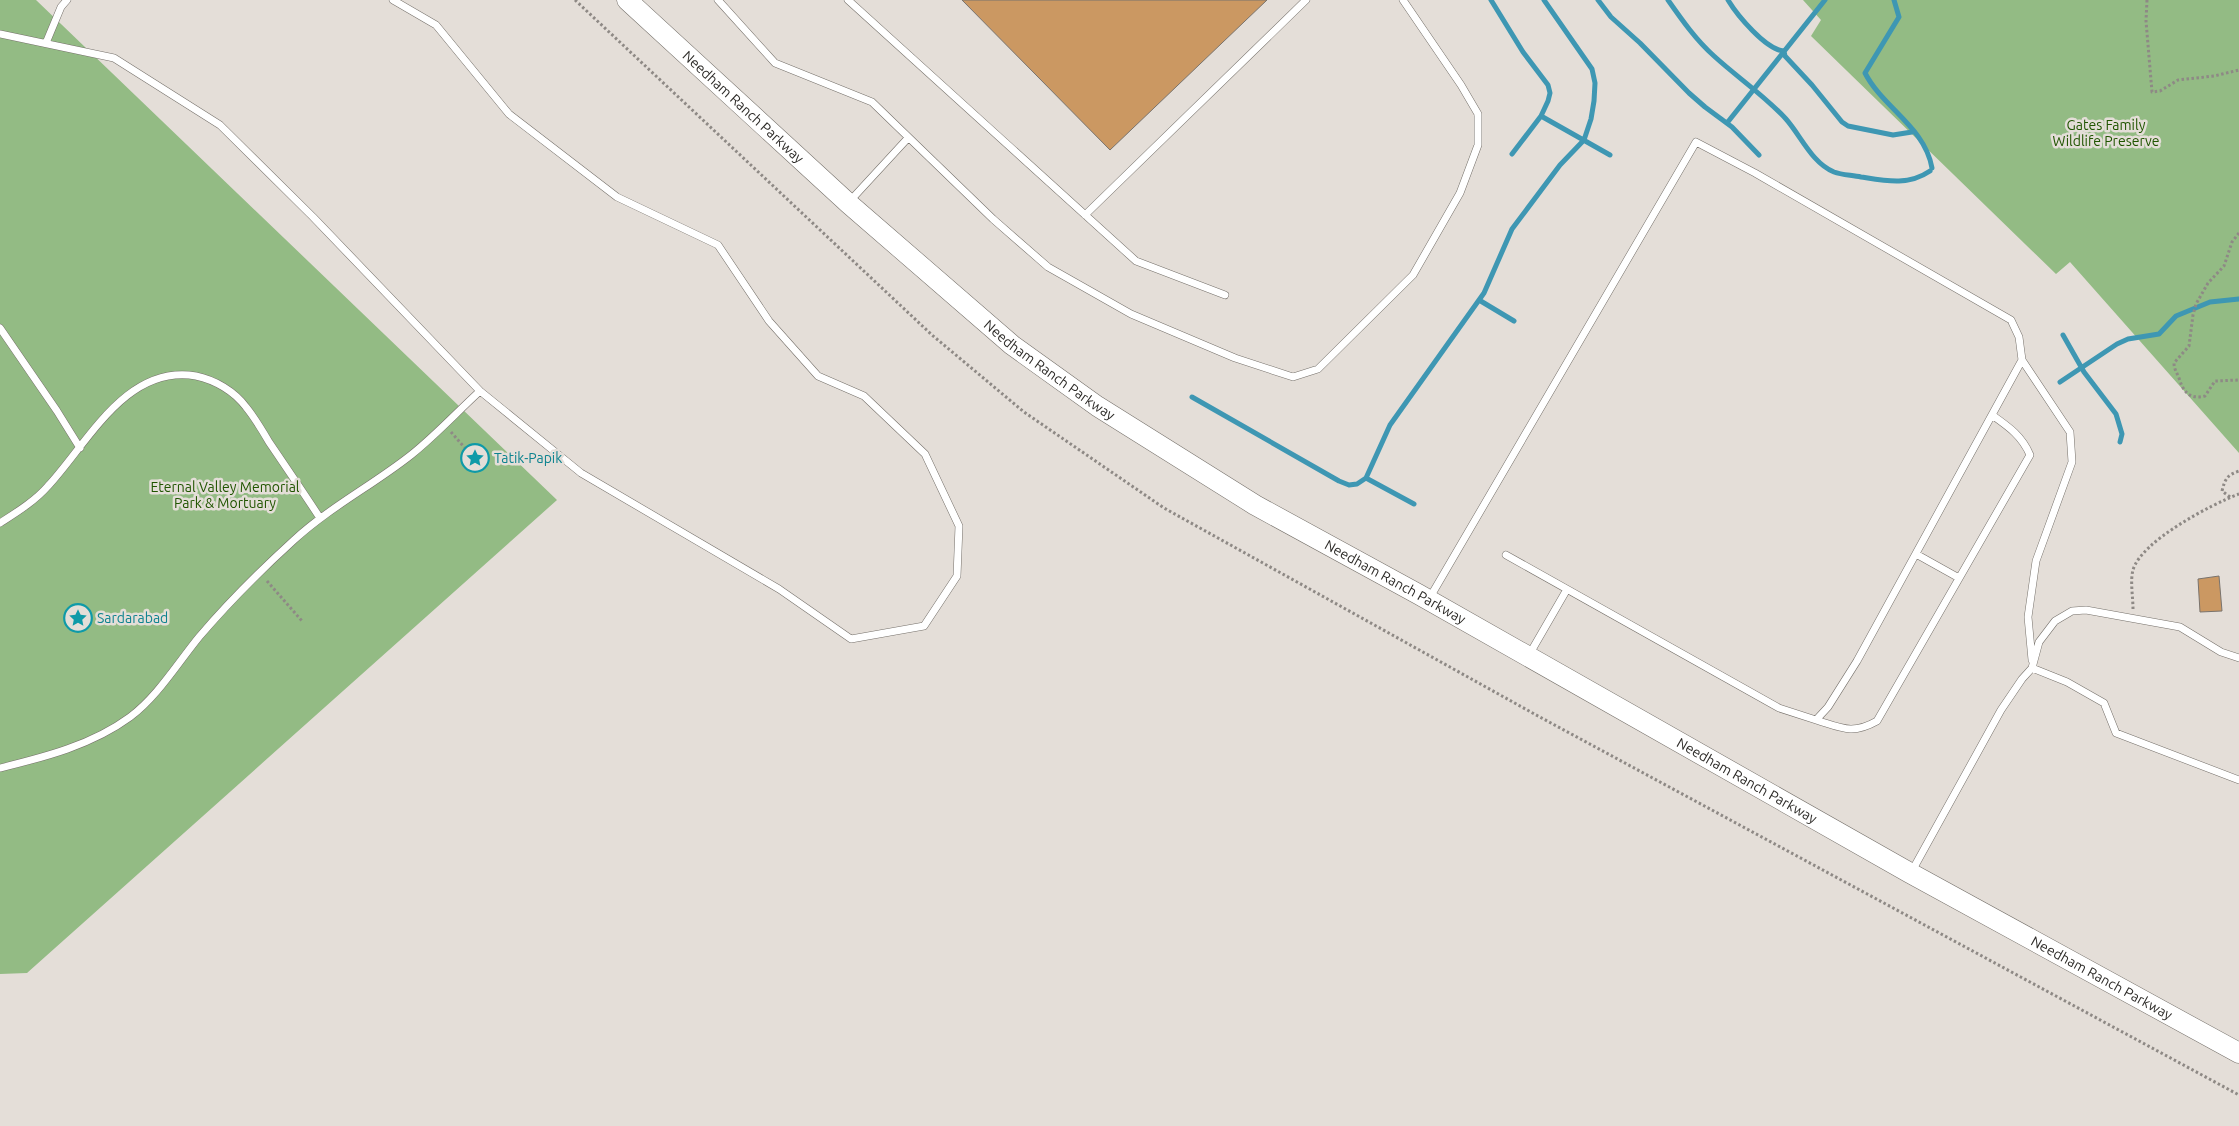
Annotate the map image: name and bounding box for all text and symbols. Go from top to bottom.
street label: Needham Ranch Parkway [680,47,807,167]
park label: Gates Family Wildlife Preserve [2052,117,2160,149]
street label: Needham Ranch Parkway [981,317,1118,423]
place icon: Tatik-Papik [460,443,490,473]
place label: Tatik-Papik [494,450,562,466]
park label: Eternal Valley Memorial Park & Mortuary [150,479,300,511]
street label: Needham Ranch Parkway [1322,537,1469,627]
place icon: Sardarabad [63,603,93,633]
place label: Sardarabad [97,610,168,626]
street label: Needham Ranch Parkway [1674,735,1820,827]
street label: Needham Ranch Parkway [2028,933,2175,1023]

